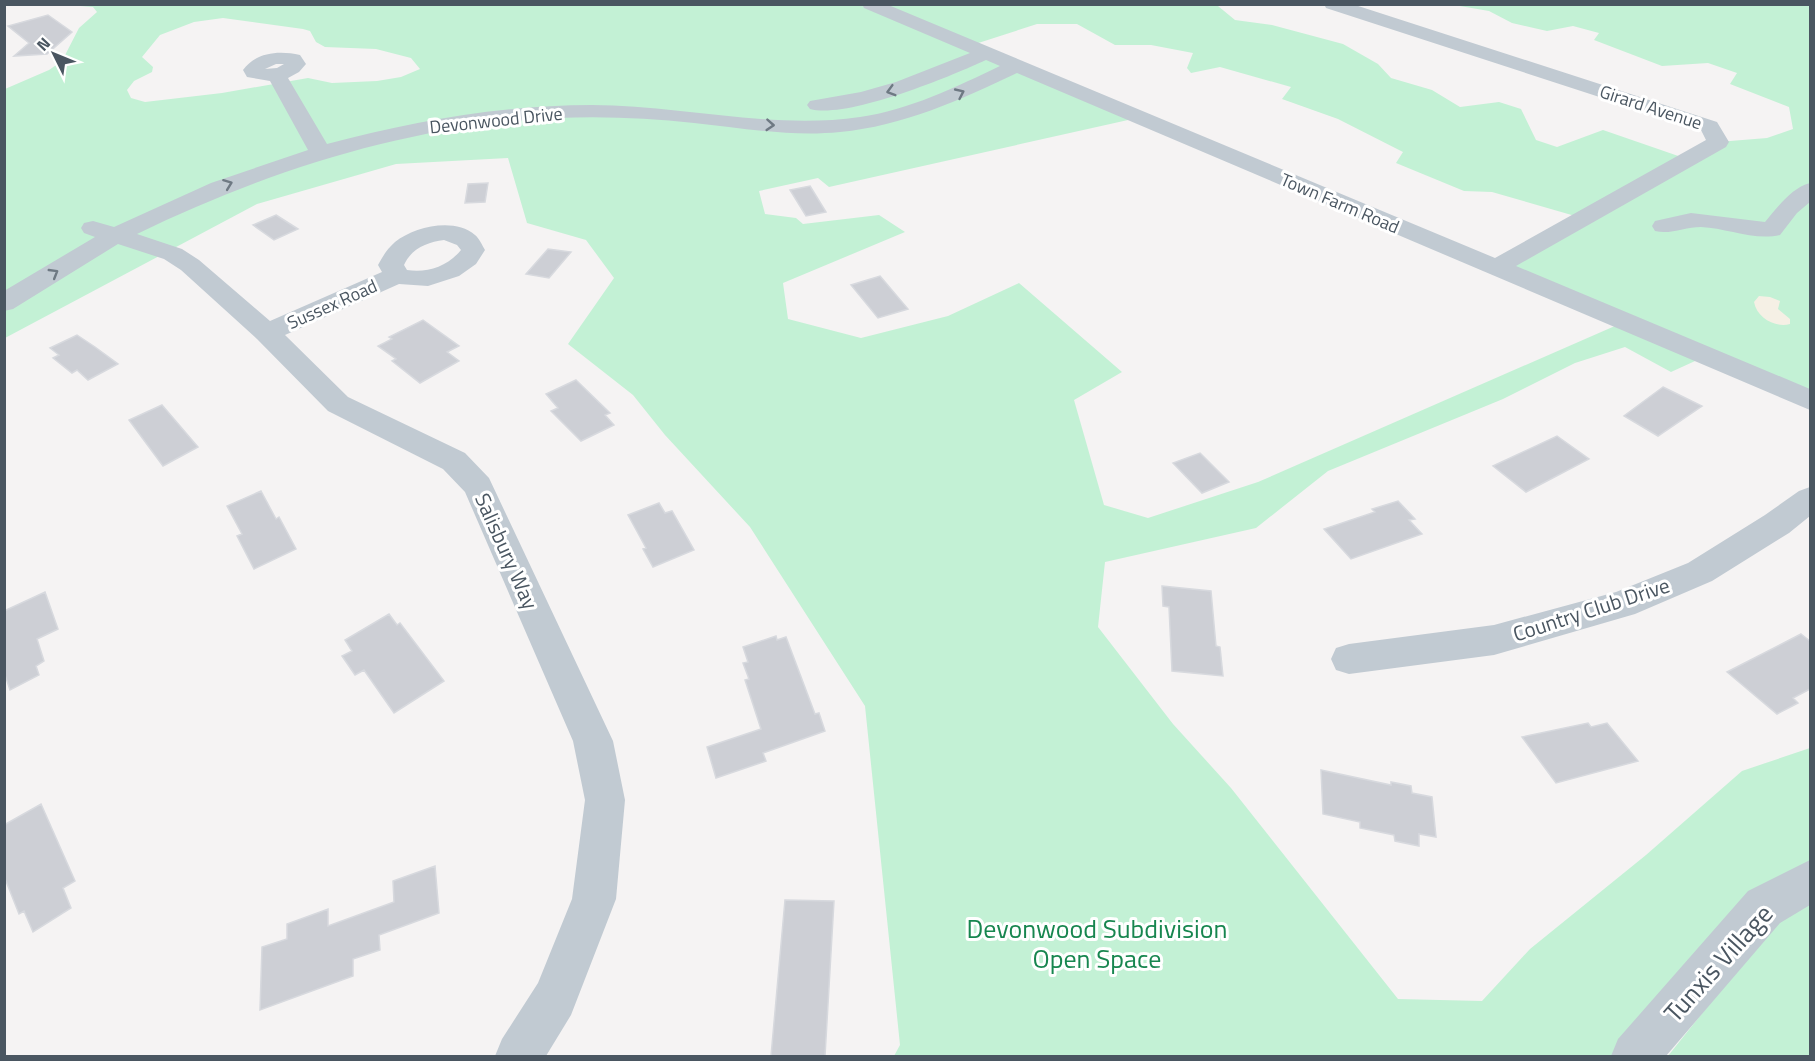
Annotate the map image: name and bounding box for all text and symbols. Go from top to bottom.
north arrow [24,24,84,84]
text: N [30,32,56,56]
street label: Girard Avenue [1596,78,1706,136]
one-way arrow [886,84,896,96]
one-way arrow [953,88,964,100]
street label: Devonwood Drive [428,100,564,140]
one-way arrow [765,118,774,131]
street label: Town Farm Road [1276,166,1404,240]
one-way arrow [222,179,233,191]
one-way arrow [48,268,58,280]
street label: Sussex Road [283,272,381,336]
street label: Salisbury Way [467,488,547,614]
street label: Country Club Drive [1509,569,1673,649]
street label: Tunxis Village [1654,895,1782,1031]
park label: Devonwood Subdivision Open Space [967,909,1227,978]

